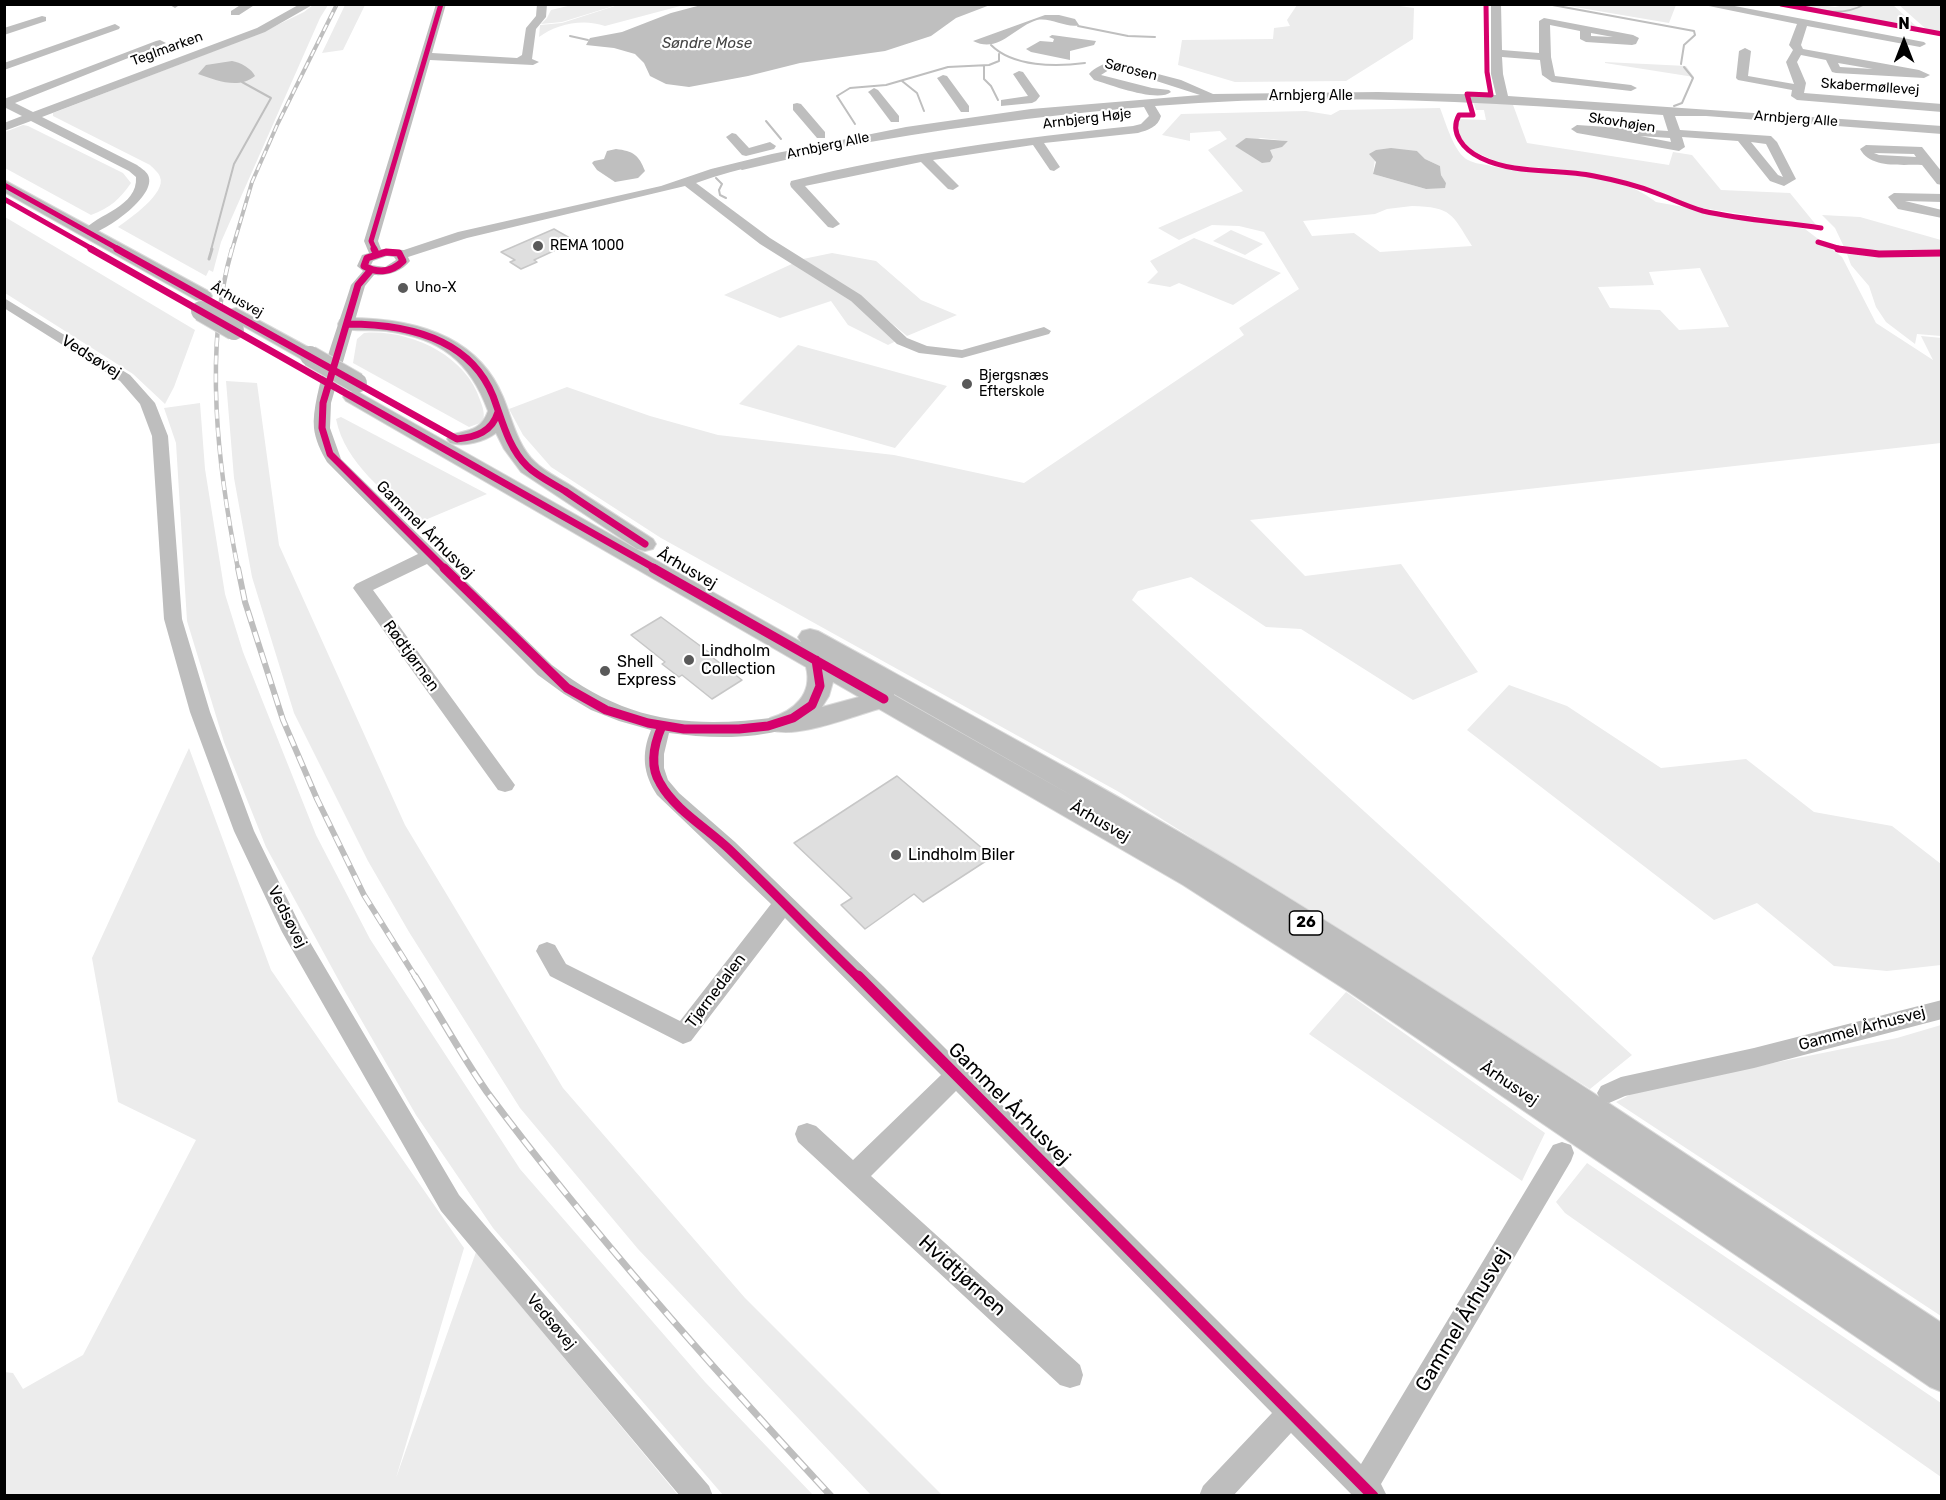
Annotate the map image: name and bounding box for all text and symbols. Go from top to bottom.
north arrow [1874,12,1934,72]
text: N [1898,14,1910,33]
street label: Teglmarken [129,28,205,70]
water label: Søndre Mose [662,35,752,53]
street label: Sørosen [1103,55,1159,85]
street label: Skabermøllevej [1820,75,1920,99]
street label: Arnbjerg Alle [1269,88,1353,104]
street label: Arnbjerg Høje [1042,105,1132,133]
street label: Arnbjerg Alle [1754,108,1838,130]
street label: Skovhøjen [1587,109,1657,137]
street label: Arnbjerg Alle [785,129,871,163]
place label: REMA 1000 [550,238,624,254]
marker: REMA 1000 [531,239,545,253]
street label: Århusvej [208,279,266,321]
place label: Uno-X [415,280,456,296]
marker: Uno-X [396,281,410,295]
street label: Vedsøvej [58,331,124,383]
place label: Bjergsnæs Efterskole [979,368,1049,400]
marker: Bjergsnæs Efterskole [960,377,974,391]
street label: Gammel Århusvej [372,477,478,583]
street label: Århusvej [654,544,720,594]
street label: Rødtjørnen [379,617,443,695]
place label: Lindholm Collection [701,641,775,679]
place label: Shell Express [617,652,676,690]
marker: Lindholm Collection [682,653,696,667]
marker: Shell Express [598,664,612,678]
street label: Århusvej [1067,797,1133,847]
place label: Lindholm Biler [908,845,1015,865]
marker: Lindholm Biler [889,848,903,862]
street label: Vedsøvej [263,883,311,951]
road number: 26 [1290,911,1322,935]
street label: Tjørnedalen [682,950,750,1032]
street label: Gammel Århusvej [1796,1003,1928,1055]
street label: Gammel Århusvej [943,1038,1075,1170]
street label: Århusvej [1476,1058,1542,1110]
street label: Hvidtjørnen [913,1230,1011,1322]
street label: Gammel Århusvej [1411,1244,1515,1396]
street label: Vedsøvej [522,1290,580,1354]

